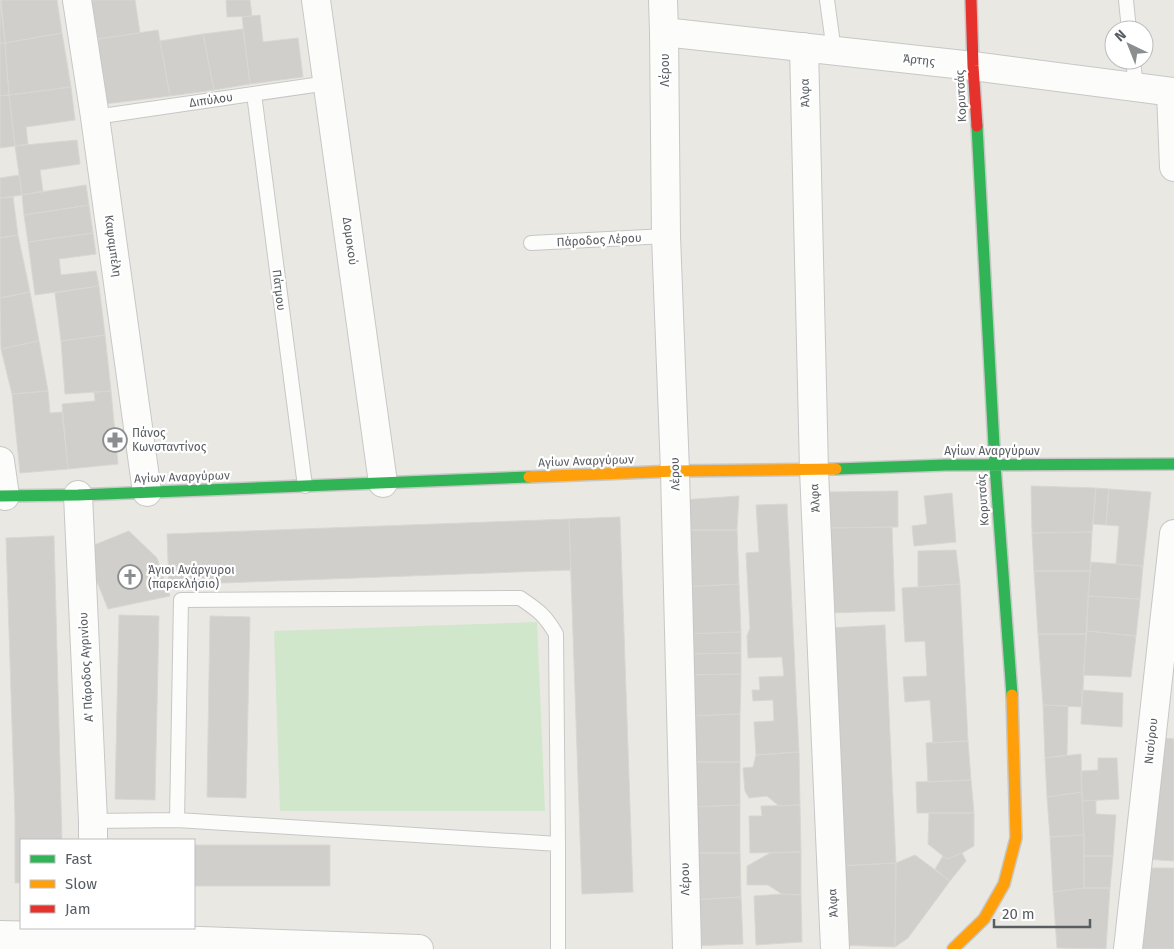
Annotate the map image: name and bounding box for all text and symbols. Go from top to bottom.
north arrow [1104,20,1154,70]
text: N [1111,26,1130,45]
street label: Άρτης [902,51,936,69]
street label: Λέρου [658,53,672,87]
street label: Κορυτσάς [953,69,969,122]
street label: Άλφα [798,78,812,108]
street label: Διπύλου [188,90,234,110]
street label: Καψαμπέλη [102,214,124,278]
street label: Δομοκού [340,216,360,266]
street label: Πάροδος Λέρου [556,231,642,249]
street label: Πάτμου [270,269,288,312]
place label: Πάνος Κωνσταντίνος [132,426,207,454]
pharmacy icon: Πάνος Κωνσταντίνος [102,427,128,453]
street label: Αγίων Αναργύρων [944,444,1040,458]
street label: Αγίων Αναργύρων [538,452,634,470]
street label: Λέρου [667,457,683,491]
street label: Αγίων Αναργύρων [134,468,230,486]
street label: Κορυτσάς [974,473,992,527]
street label: Άλφα [807,483,823,513]
place label: Άγιοι Ανάργυροι (παρεκλήσιο) [148,563,235,591]
church icon: Άγιοι Ανάργυροι (παρεκλήσιο) [117,564,143,590]
street label: Α' Πάροδος Αγρινίου [76,611,96,722]
street label: Νισύρου [1142,717,1160,765]
legend [20,839,195,929]
text: Fast [65,850,92,868]
street label: Λέρου [678,862,692,896]
text: Slow [65,875,97,893]
street label: Άλφα [825,888,841,918]
scale bar [994,896,1090,928]
text: Jam [65,900,91,918]
text: 20 m [1002,905,1035,923]

